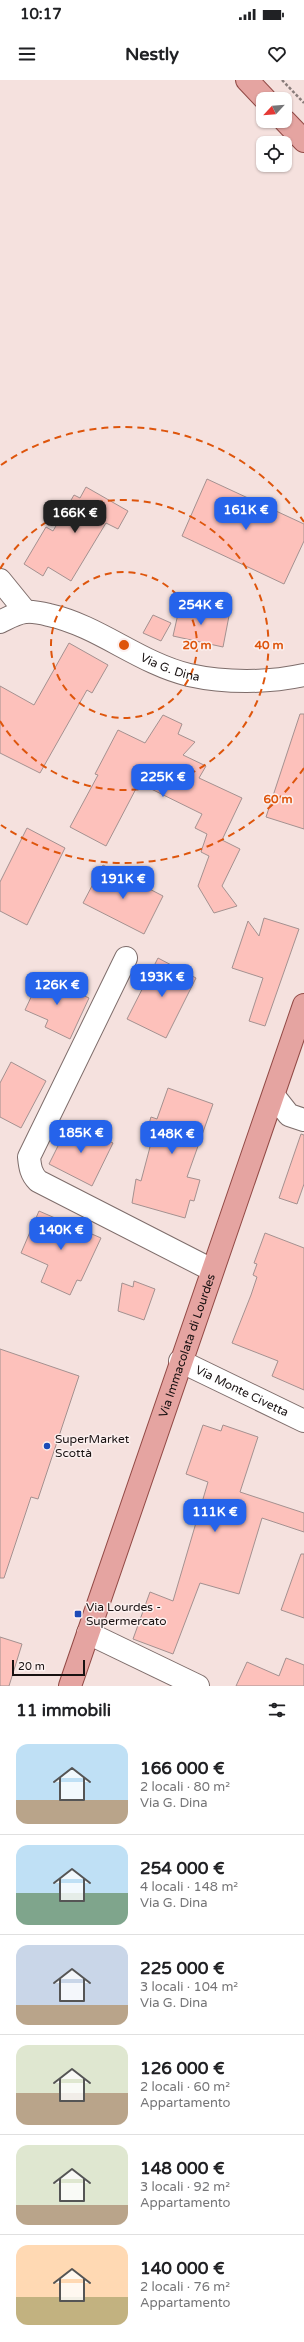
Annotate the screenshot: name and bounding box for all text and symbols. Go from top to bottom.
text: 10:17 [20,5,62,23]
icon: menu [16,43,38,65]
text: Nestly [125,43,179,65]
icon: heart [266,43,288,65]
north arrow [256,92,292,128]
map controls [256,92,292,172]
button: locate [256,136,292,172]
pin: 161K € [213,497,279,531]
pin: 166K € [42,500,108,534]
text: 161K € [223,502,269,518]
text: 166K € [52,505,98,521]
pin: 254K € [168,592,234,626]
text: 254K € [178,597,224,613]
centre of rings [117,638,131,652]
text: 20 m [182,638,212,652]
text: 40 m [254,638,284,652]
street label: Via G. Dina [138,650,201,684]
pin: 225K € [130,764,196,798]
text: 225K € [140,769,186,785]
text: 60 m [263,792,293,806]
pin: 191K € [90,866,156,900]
text: 191K € [100,871,146,887]
pin: 193K € [129,964,195,998]
text: 193K € [139,969,185,985]
pin: 126K € [24,972,90,1006]
text: 126K € [34,977,80,993]
pin: 185K € [48,1120,114,1154]
pin: 148K € [139,1121,205,1155]
text: 185K € [58,1125,104,1141]
text: 148K € [149,1126,195,1142]
pin: 140K € [28,1217,94,1251]
text: 140K € [38,1222,84,1238]
street label: Via Immacolata di Lourdes [156,1272,218,1419]
street label: Via Monte Civetta [193,1363,291,1420]
place label: SuperMarket Scottà [55,1432,130,1460]
marker: SuperMarket Scottà [42,1441,52,1451]
pin: 111K € [182,1499,248,1533]
text: 111K € [192,1504,238,1520]
place label: Via Lourdes - Supermercato [86,1600,167,1628]
marker: Via Lourdes - Supermercato [73,1609,83,1619]
scale bar [12,1658,85,1677]
text: 20 m [18,1660,45,1673]
icon: filters [266,1699,288,1721]
text: 11 immobili [16,1700,111,1721]
text: 166 000 € [140,1758,225,1779]
icon: home [48,1760,96,1808]
text: 2 locali · 80 m² [140,1779,230,1795]
text: Via G. Dina [140,1795,208,1811]
text: 254 000 € [140,1858,225,1879]
icon: home [48,1861,96,1909]
text: 4 locali · 148 m² [140,1879,238,1895]
text: Via G. Dina [140,1895,208,1911]
text: 225 000 € [140,1958,225,1979]
icon: home [48,1961,96,2009]
text: 3 locali · 104 m² [140,1979,238,1995]
text: Via G. Dina [140,1995,208,2011]
text: 126 000 € [140,2058,225,2079]
icon: home [48,2061,96,2109]
text: 2 locali · 60 m² [140,2079,230,2095]
text: Appartamento [140,2095,230,2111]
text: 148 000 € [140,2158,225,2179]
icon: home [48,2161,96,2209]
text: 3 locali · 92 m² [140,2179,230,2195]
text: Appartamento [140,2195,230,2211]
text: 140 000 € [140,2258,225,2279]
icon: home [48,2261,96,2309]
text: 2 locali · 76 m² [140,2279,230,2295]
text: Appartamento [140,2295,230,2311]

